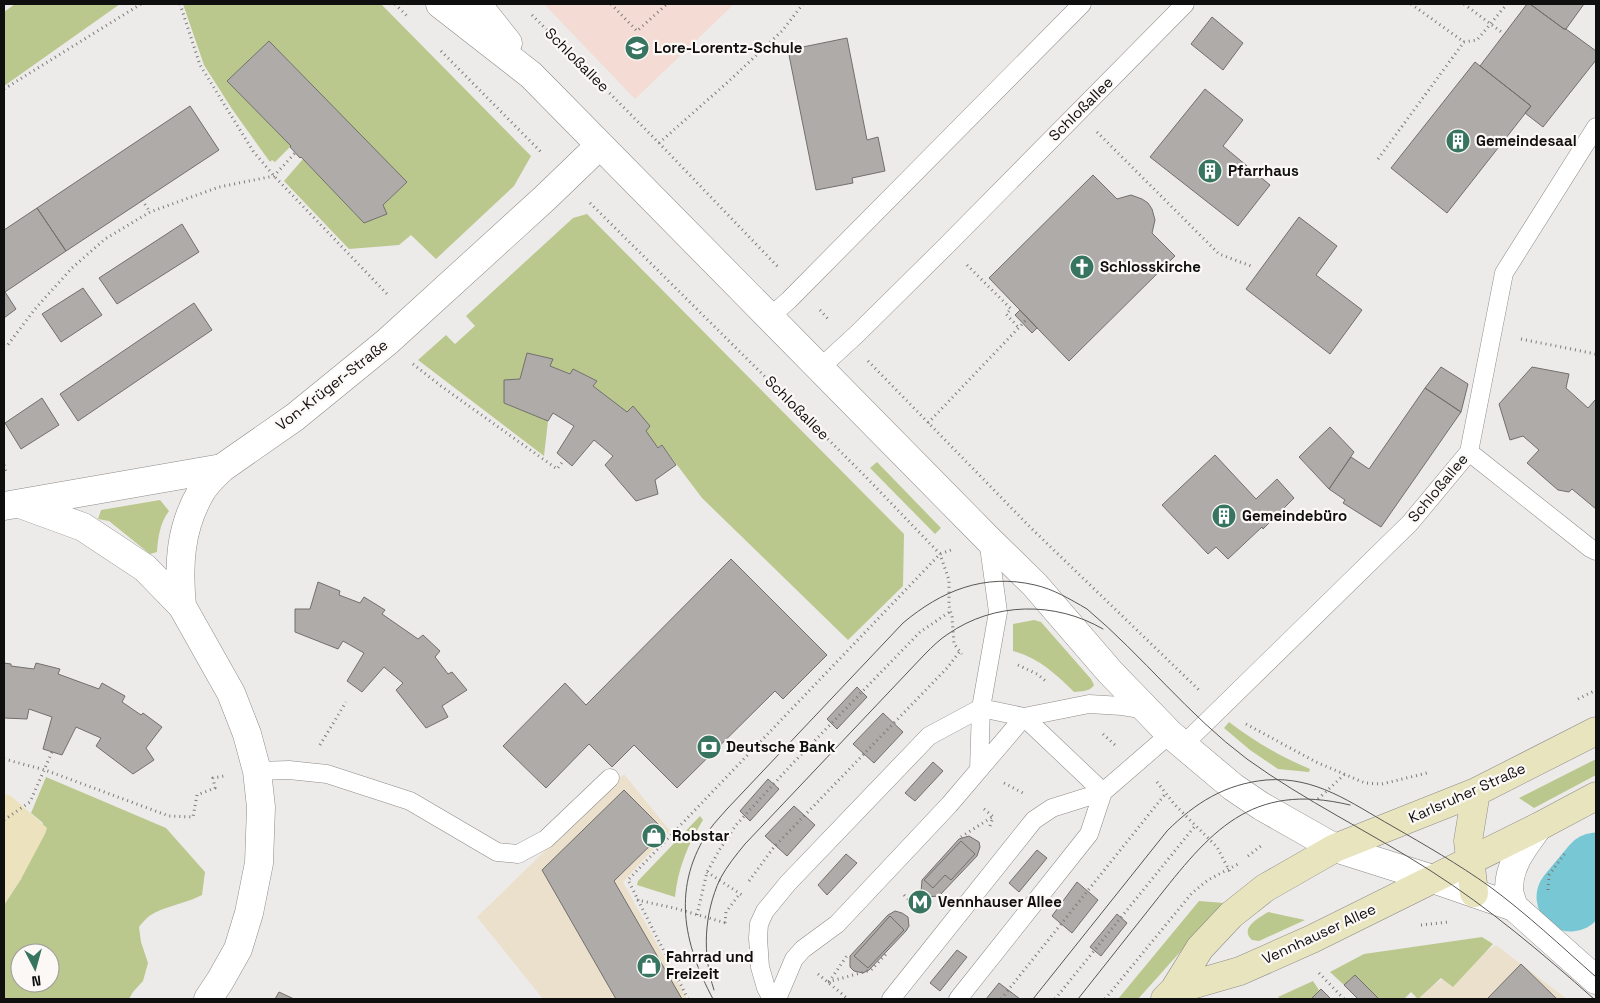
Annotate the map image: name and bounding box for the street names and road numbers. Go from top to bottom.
street label: Schloßallee [541,23,614,96]
street label: Schloßallee [1044,72,1117,145]
street label: Von-Krüger-Straße [272,335,392,434]
street label: Schloßallee [761,371,834,444]
street label: Schloßallee [1404,450,1472,526]
street label: Karlsruher Straße [1405,758,1528,827]
street label: Vennhauser Allee [1259,899,1379,968]

